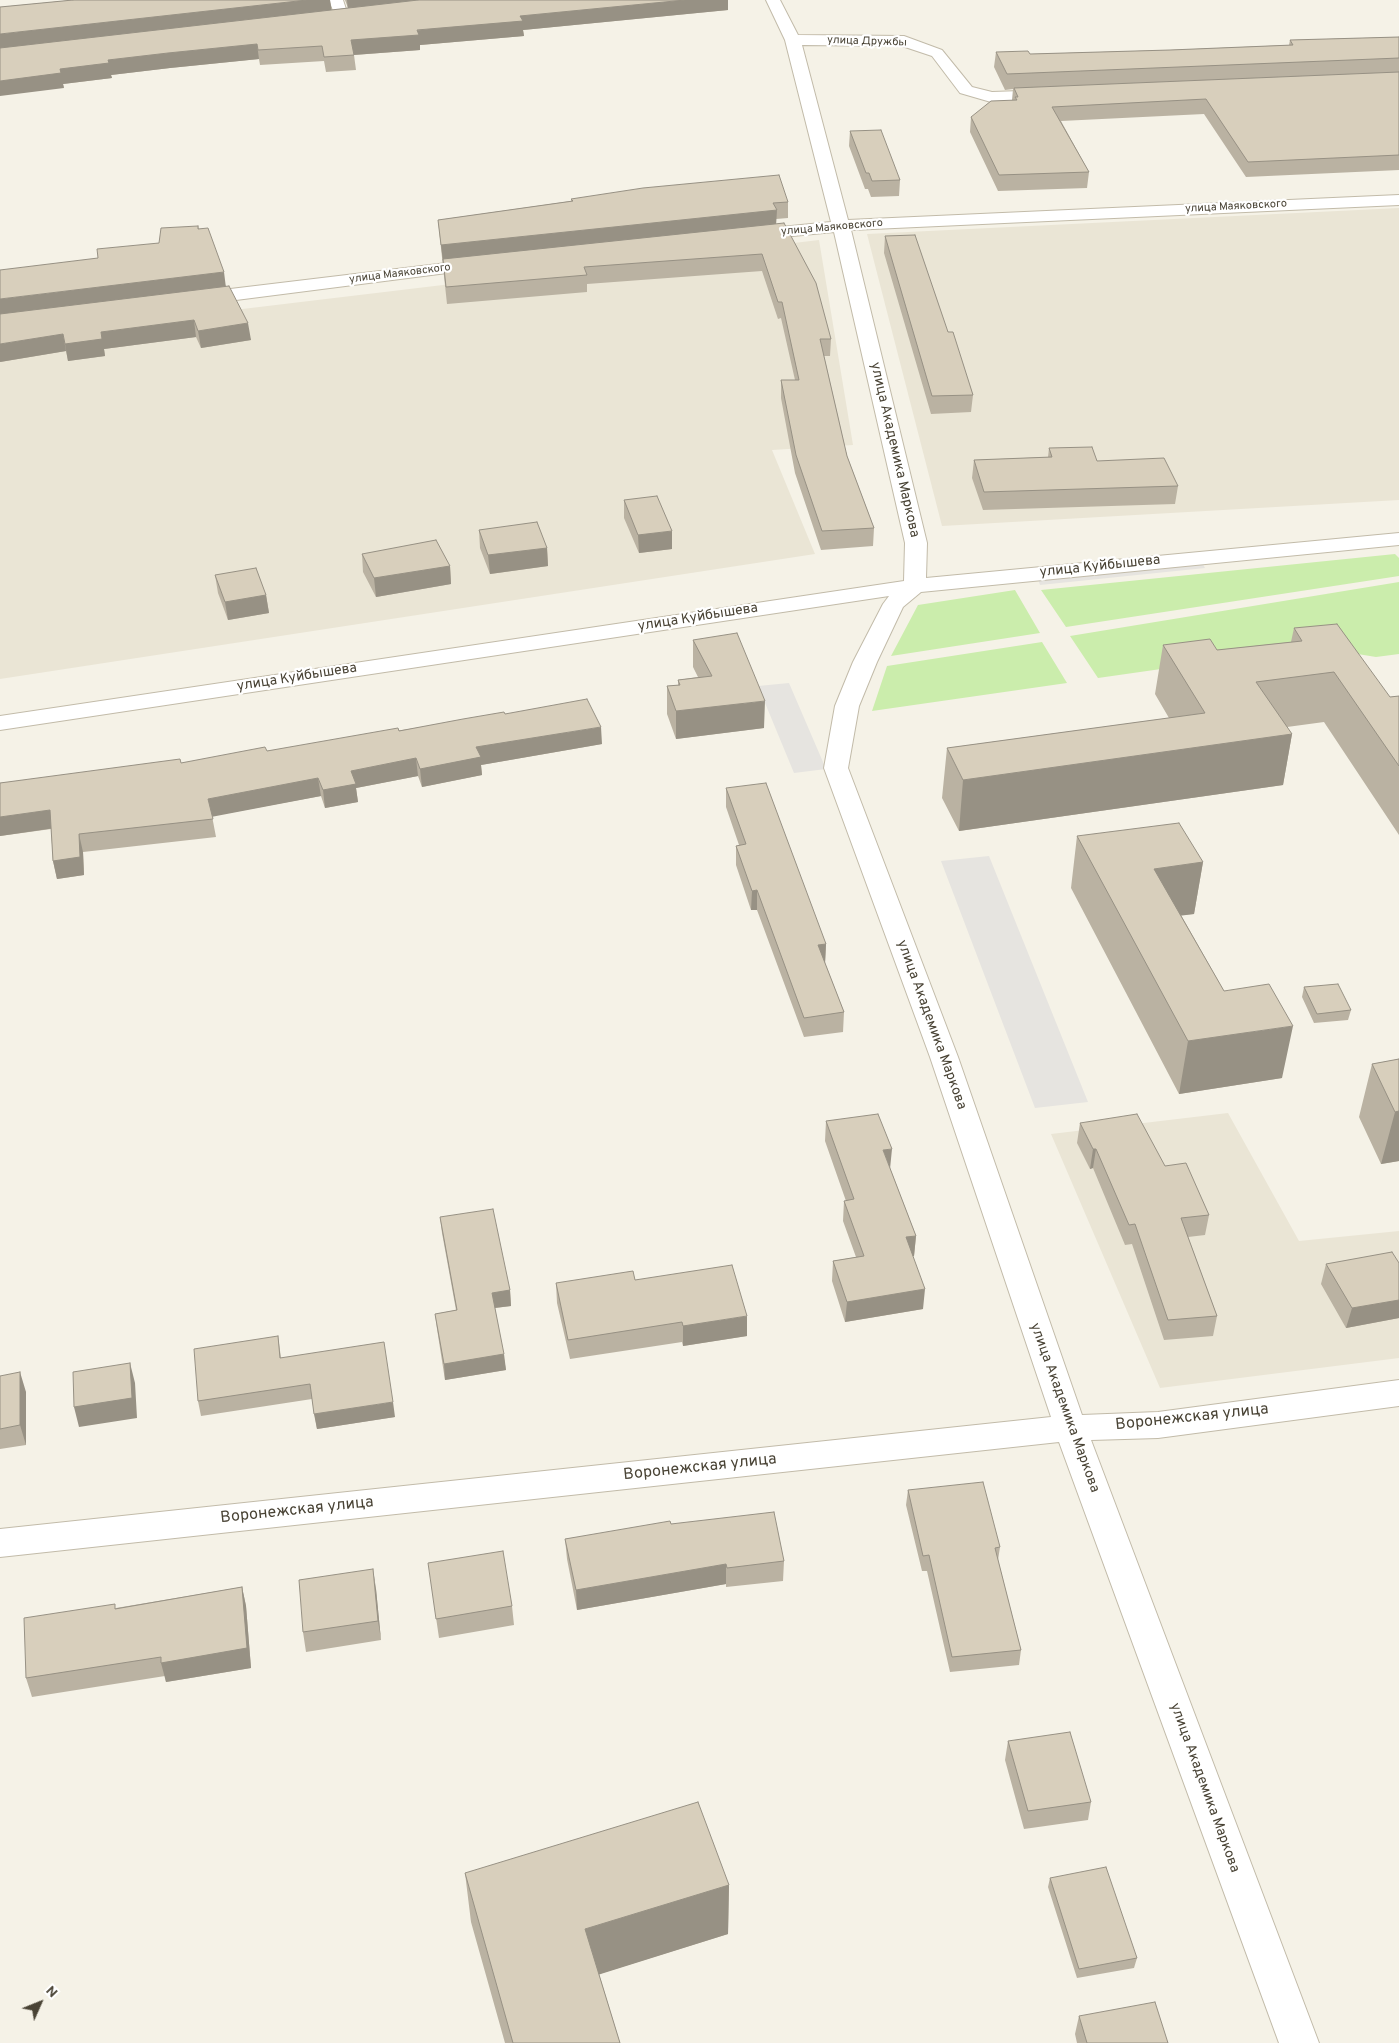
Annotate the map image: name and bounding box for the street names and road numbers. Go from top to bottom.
street label: улица Дружбы [827,34,907,50]
street label: улица Маяковского [1185,198,1287,216]
street label: улица Маяковского [781,217,883,239]
street label: улица Маяковского [349,261,451,287]
street label: улица Академика Маркова [866,361,922,539]
street label: улица Куйбышева [1039,552,1161,582]
street label: улица Куйбышева [637,600,759,636]
street label: улица Куйбышева [236,660,358,696]
street label: улица Академика Маркова [892,938,970,1112]
street label: улица Академика Маркова [1025,1321,1103,1495]
street label: Воронежская улица [1115,1400,1269,1436]
street label: Воронежская улица [623,1450,777,1486]
street label: Воронежская улица [220,1493,374,1529]
street label: улица Академика Маркова [1165,1701,1243,1875]

